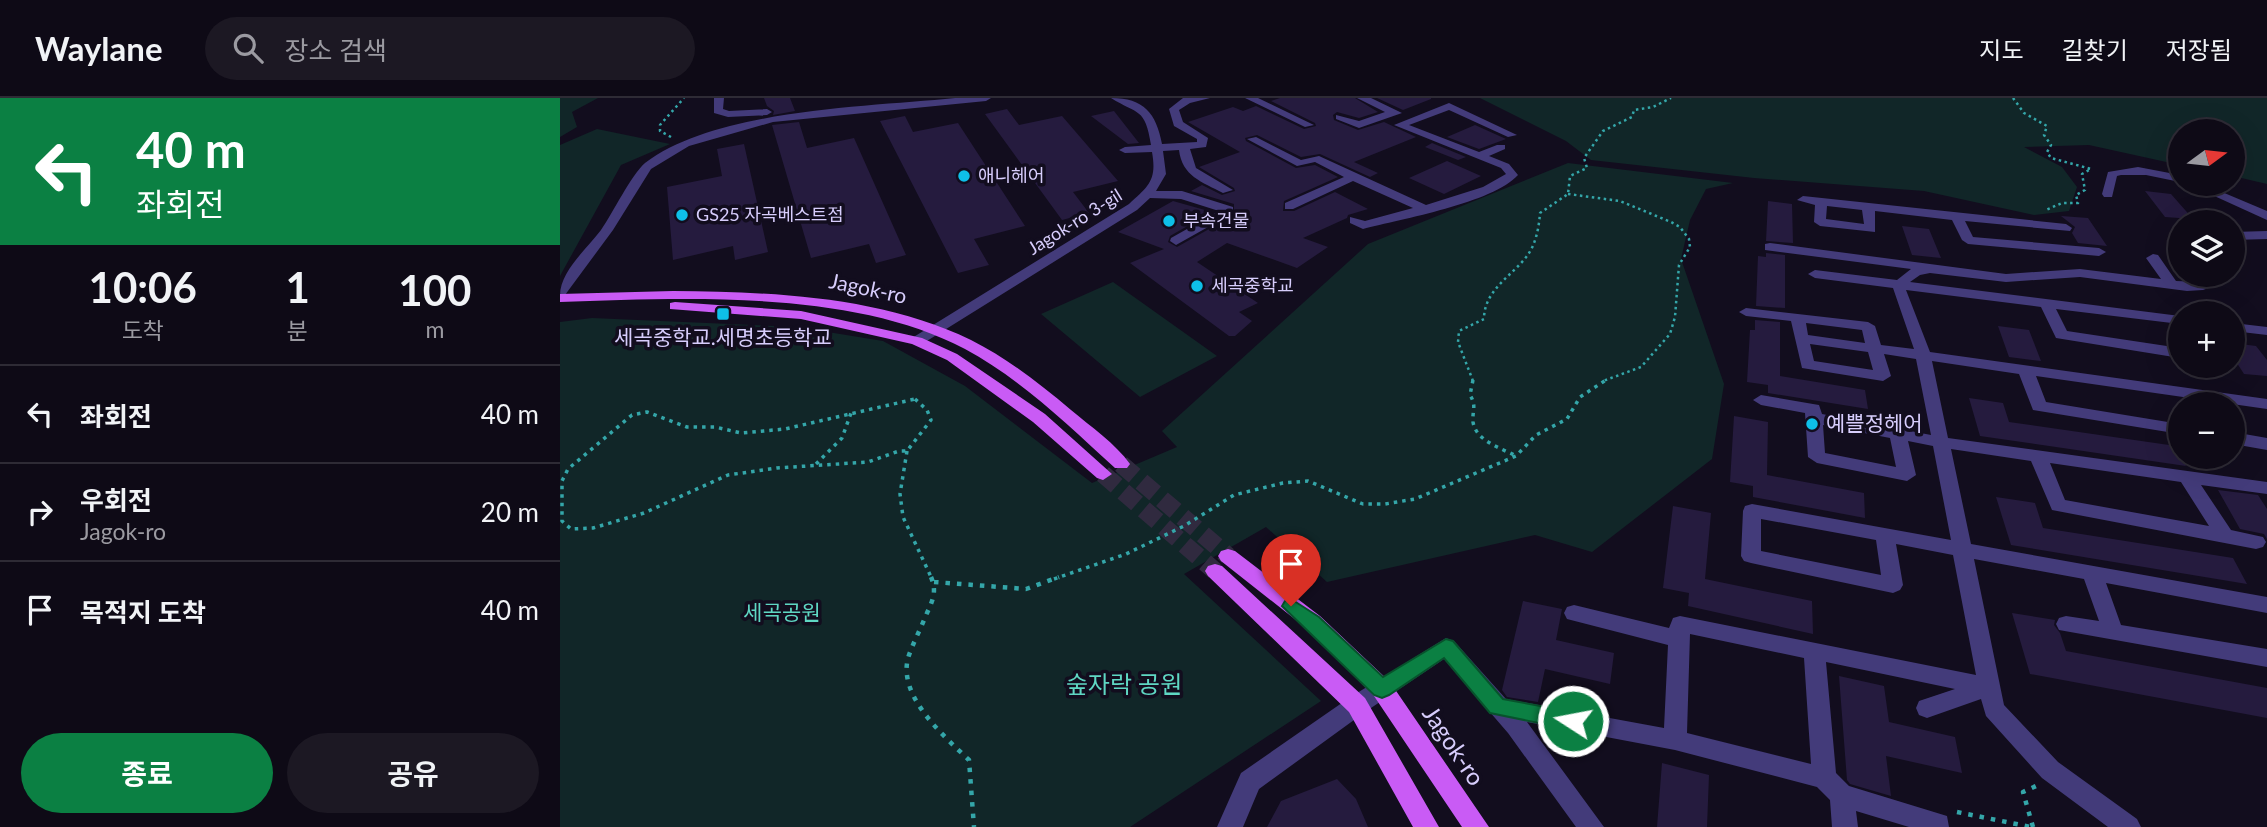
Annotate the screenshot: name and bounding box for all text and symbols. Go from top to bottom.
search box [205,17,695,80]
text: Waylane [35,28,163,68]
icon: search [229,29,267,67]
text: 장소 검색 [285,34,387,66]
text: 지도 [1979,35,2024,64]
text: 길찾기 [2062,35,2128,64]
text: 저장됨 [2166,35,2232,64]
north arrow [2168,119,2245,196]
map controls [2168,119,2245,469]
text: 40 m [136,120,246,178]
icon: left [21,126,112,217]
place label: 애니헤어 [978,164,1044,186]
marker: 애니헤어 [956,168,972,184]
street label: Jagok-ro 3-gil [1023,183,1126,259]
text: 좌회전 [136,184,224,223]
place label: GS25 자곡베스트점 [696,203,844,225]
marker: GS25 자곡베스트점 [674,207,690,223]
place label: 부속건물 [1183,209,1249,231]
button: layers [2168,210,2245,287]
marker: 부속건물 [1161,213,1177,229]
text: 10:06 [89,262,197,312]
text: 1 [285,262,310,312]
text: 100 [398,265,471,315]
street label: Jagok-ro [827,267,909,308]
place label: 세곡중학교 [1211,274,1294,296]
marker: 세곡중학교 [1189,278,1205,294]
button: + [2168,301,2245,378]
marker: 세곡중학교.세명초등학교 [715,306,731,322]
text: m [425,315,444,343]
text: 도착 [122,316,164,344]
text: 분 [287,316,308,344]
place label: 세곡중학교.세명초등학교 [614,324,832,349]
button: − [2168,392,2245,469]
icon: left [21,395,59,433]
text: 40 m [481,398,539,430]
text: 좌회전 [80,400,152,432]
place label: 예쁠정헤어 [1826,410,1923,435]
marker: 예쁠정헤어 [1804,416,1820,432]
text: 우회전 [80,484,152,516]
icon: right [21,493,59,531]
text: 20 m [481,496,539,528]
text: Jagok-ro [80,517,166,545]
pin [1261,534,1321,606]
icon: arrive [1272,545,1310,583]
icon: arrive [21,591,59,629]
text: 40 m [481,594,539,626]
text: 목적지 도착 [80,596,206,628]
park label: 세곡공원 [743,599,821,624]
park label: 숲자락 공원 [1066,669,1182,698]
position arrow [1536,684,1610,758]
street label: Jagok-ro [1417,700,1491,791]
button: 종료 [21,733,273,813]
button: 공유 [287,733,539,813]

